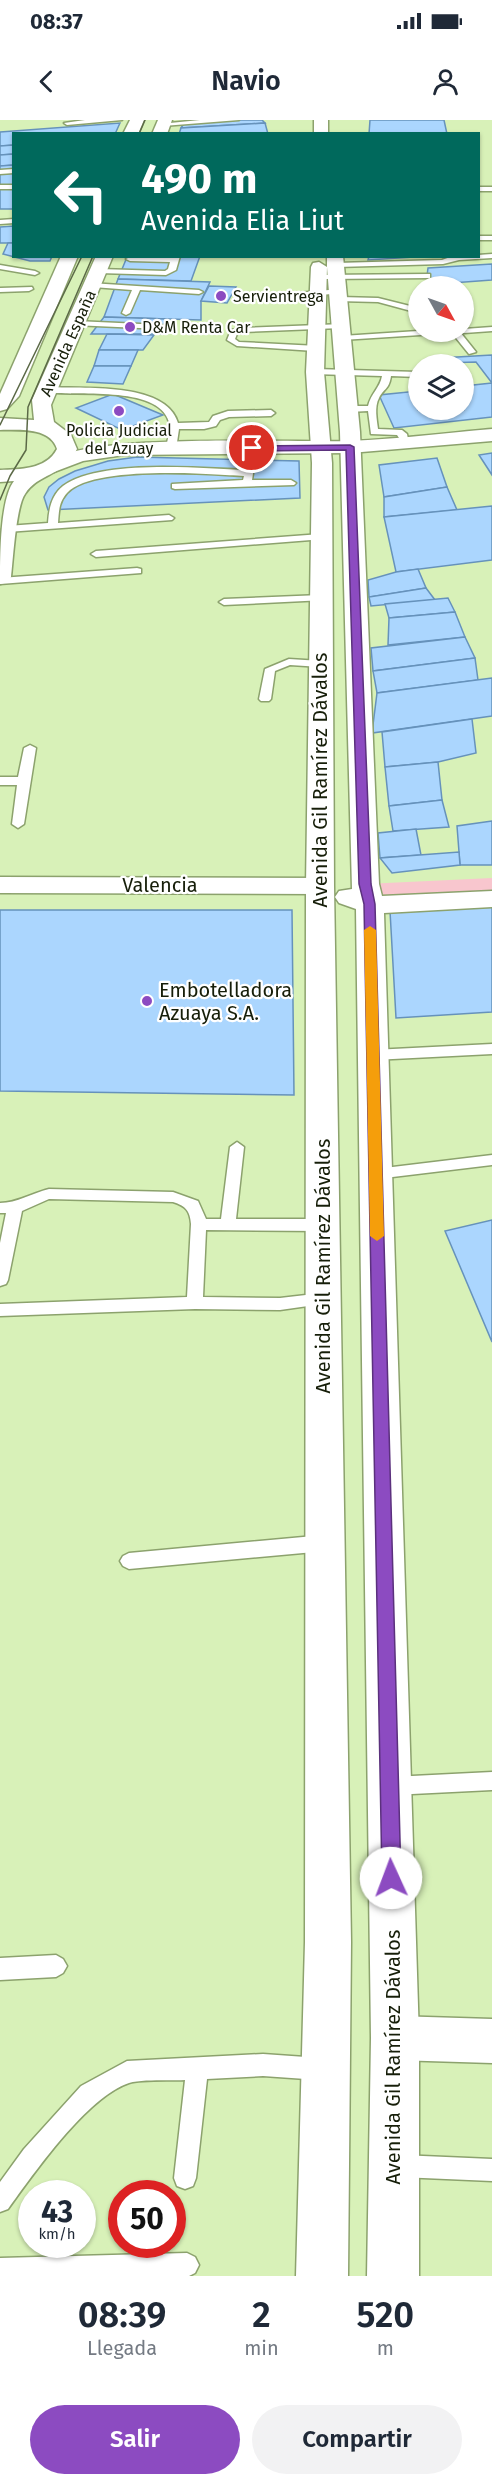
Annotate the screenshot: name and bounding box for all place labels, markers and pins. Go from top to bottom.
place label: Servientrega [233,287,324,306]
marker: Servientrega [214,289,228,303]
place label: D&M Renta Car [142,318,251,337]
marker: D&M Renta Car [123,320,137,334]
marker: Policia Judicial del Azuay [112,404,126,418]
place label: Policia Judicial del Azuay [66,421,172,458]
pin [226,422,277,473]
place label: Embotelladora Azuaya S.A. [159,978,292,1025]
marker: Embotelladora Azuaya S.A. [140,994,154,1008]

